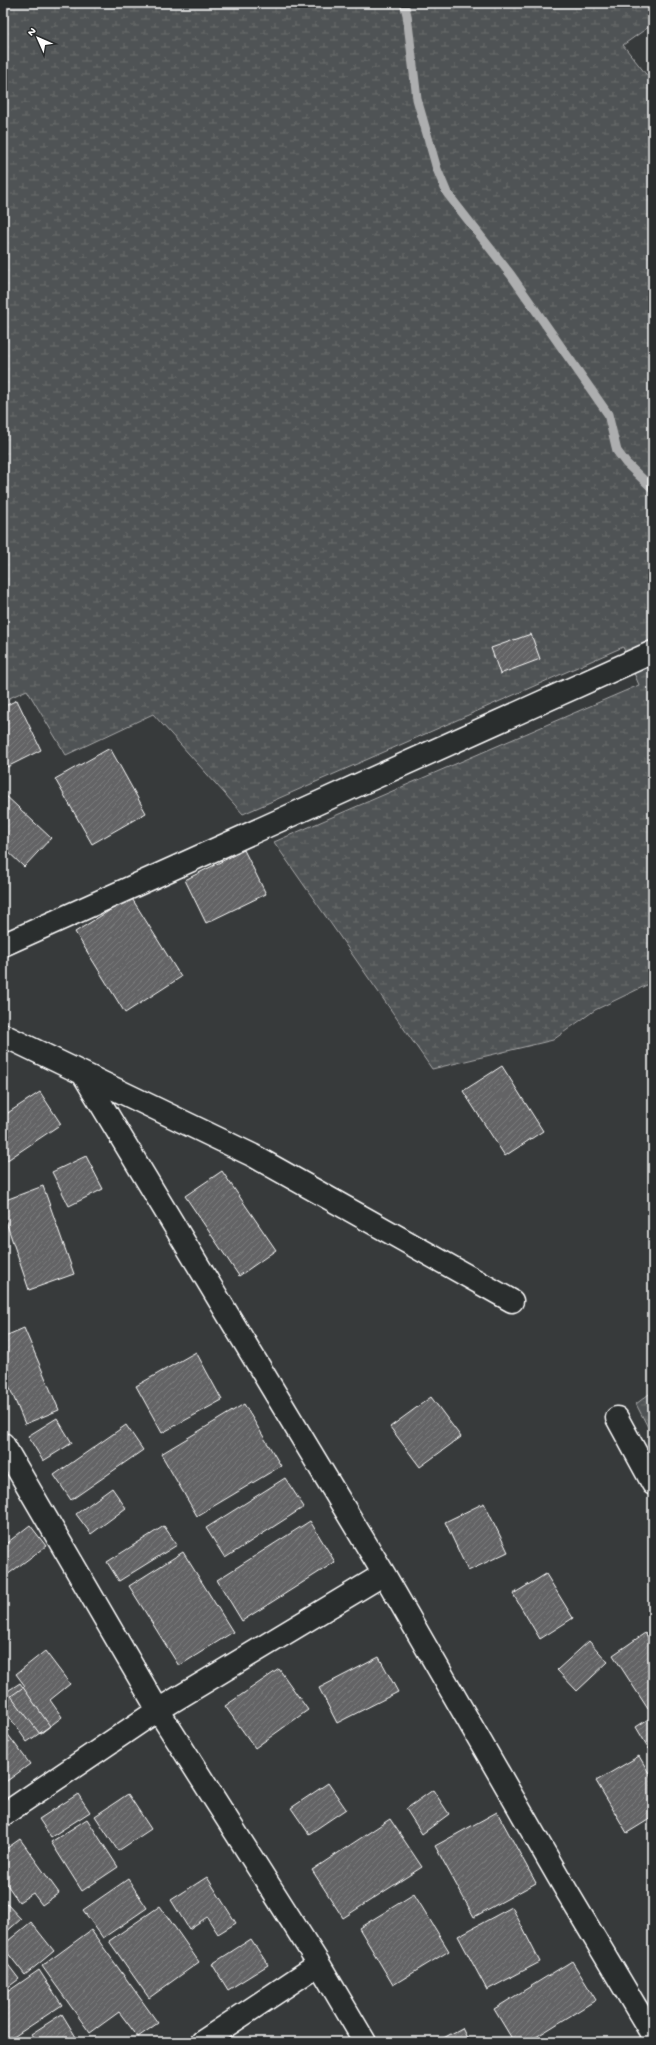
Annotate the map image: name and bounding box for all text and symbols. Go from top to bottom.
north arrow [18,18,58,58]
text: N [26,26,39,39]

